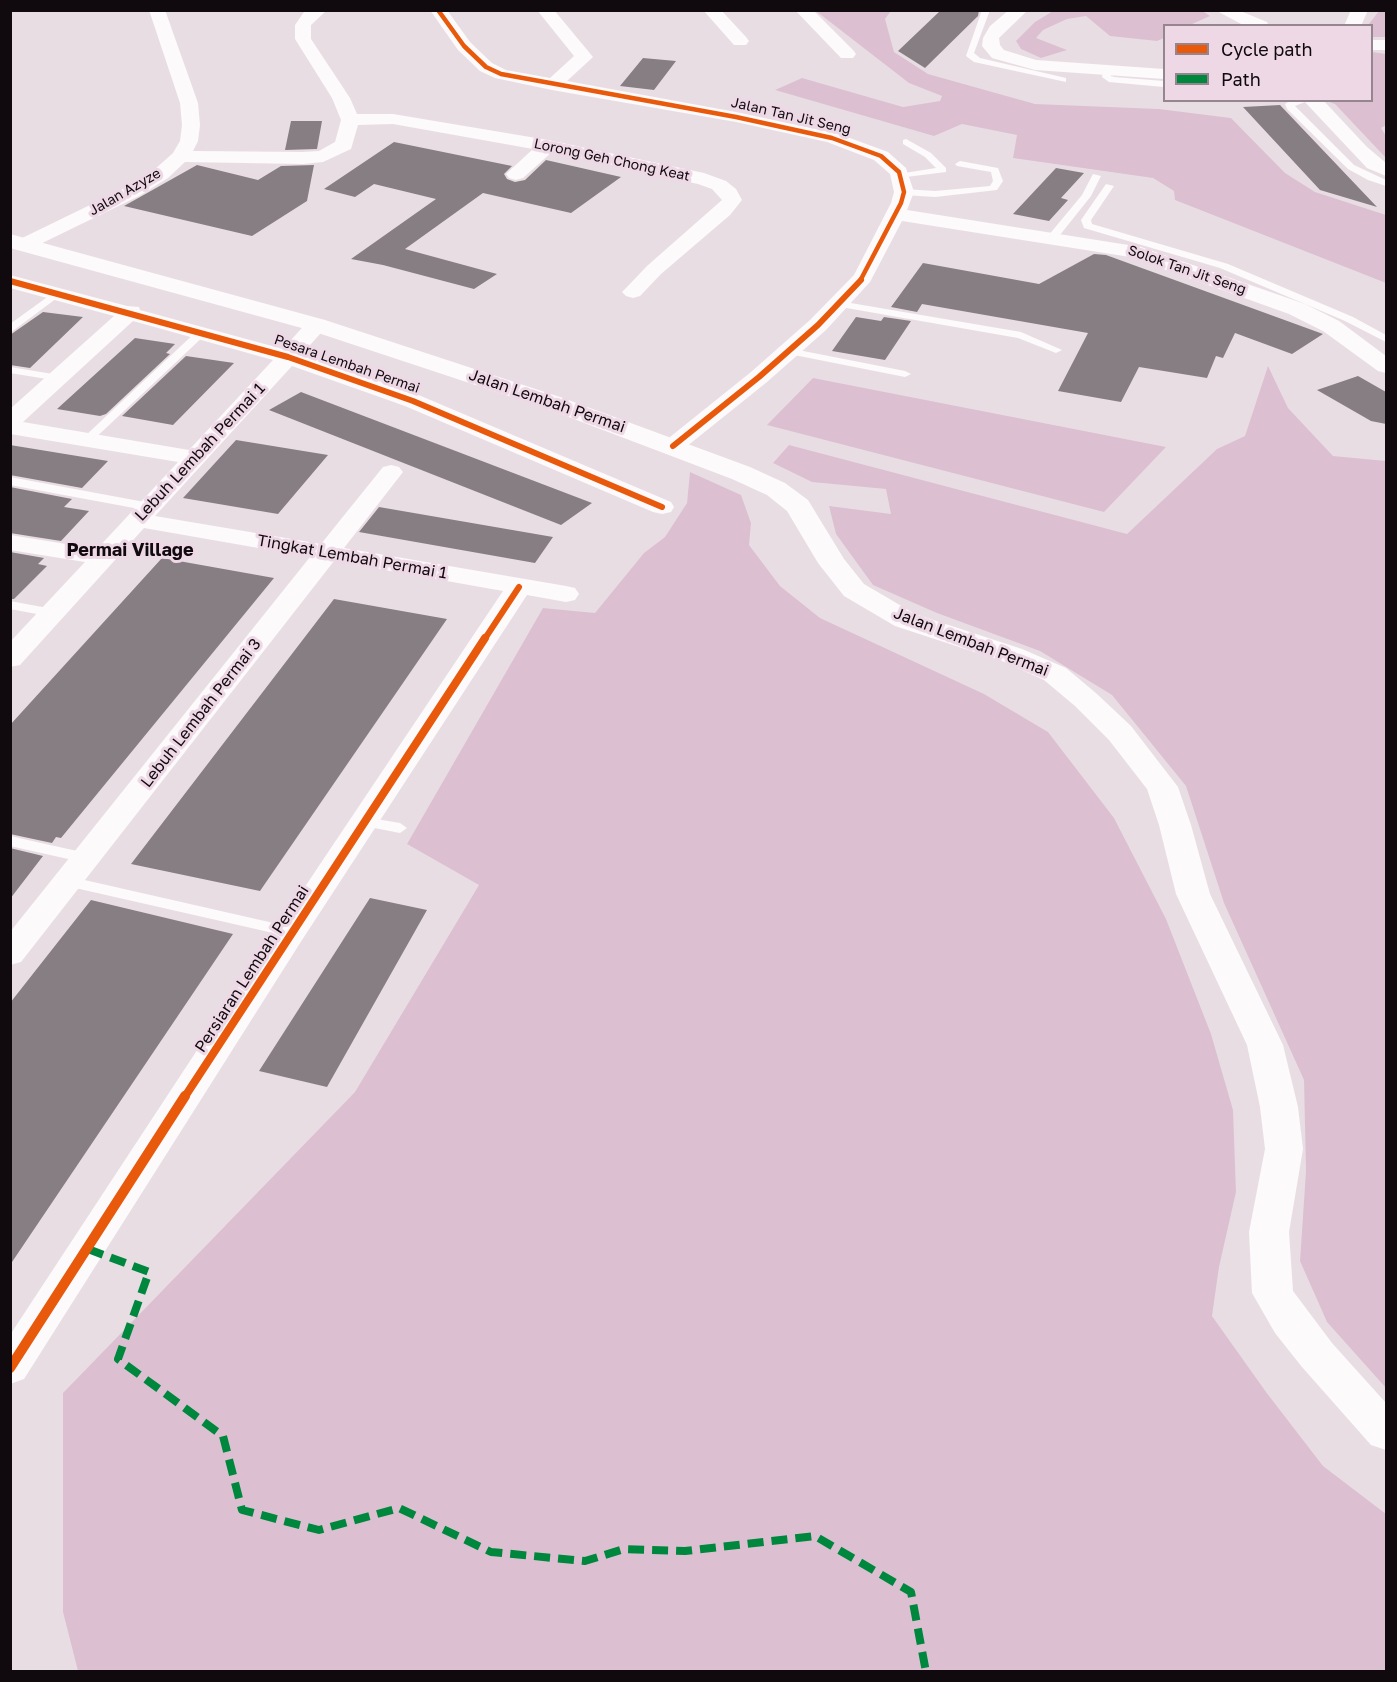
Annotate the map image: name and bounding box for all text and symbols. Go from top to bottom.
legend [1163,24,1373,102]
text: Cycle path [1221,38,1313,60]
text: Path [1221,68,1261,90]
street label: Jalan Tan Jit Seng [729,94,853,138]
street label: Lorong Geh Chong Keat [533,135,691,185]
street label: Jalan Azyze [86,165,164,219]
street label: Solok Tan Jit Seng [1126,242,1248,298]
street label: Pesara Lembah Permai [272,331,422,397]
street label: Jalan Lembah Permai [466,365,628,437]
street label: Lebuh Lembah Permai 1 [131,379,269,525]
street label: Tingkat Lembah Permai 1 [256,531,448,583]
district label: Permai Village [66,539,194,561]
street label: Jalan Lembah Permai [891,604,1051,680]
street label: Lebuh Lembah Permai 3 [137,635,265,791]
street label: Persiaran Lembah Permai [191,882,313,1056]

